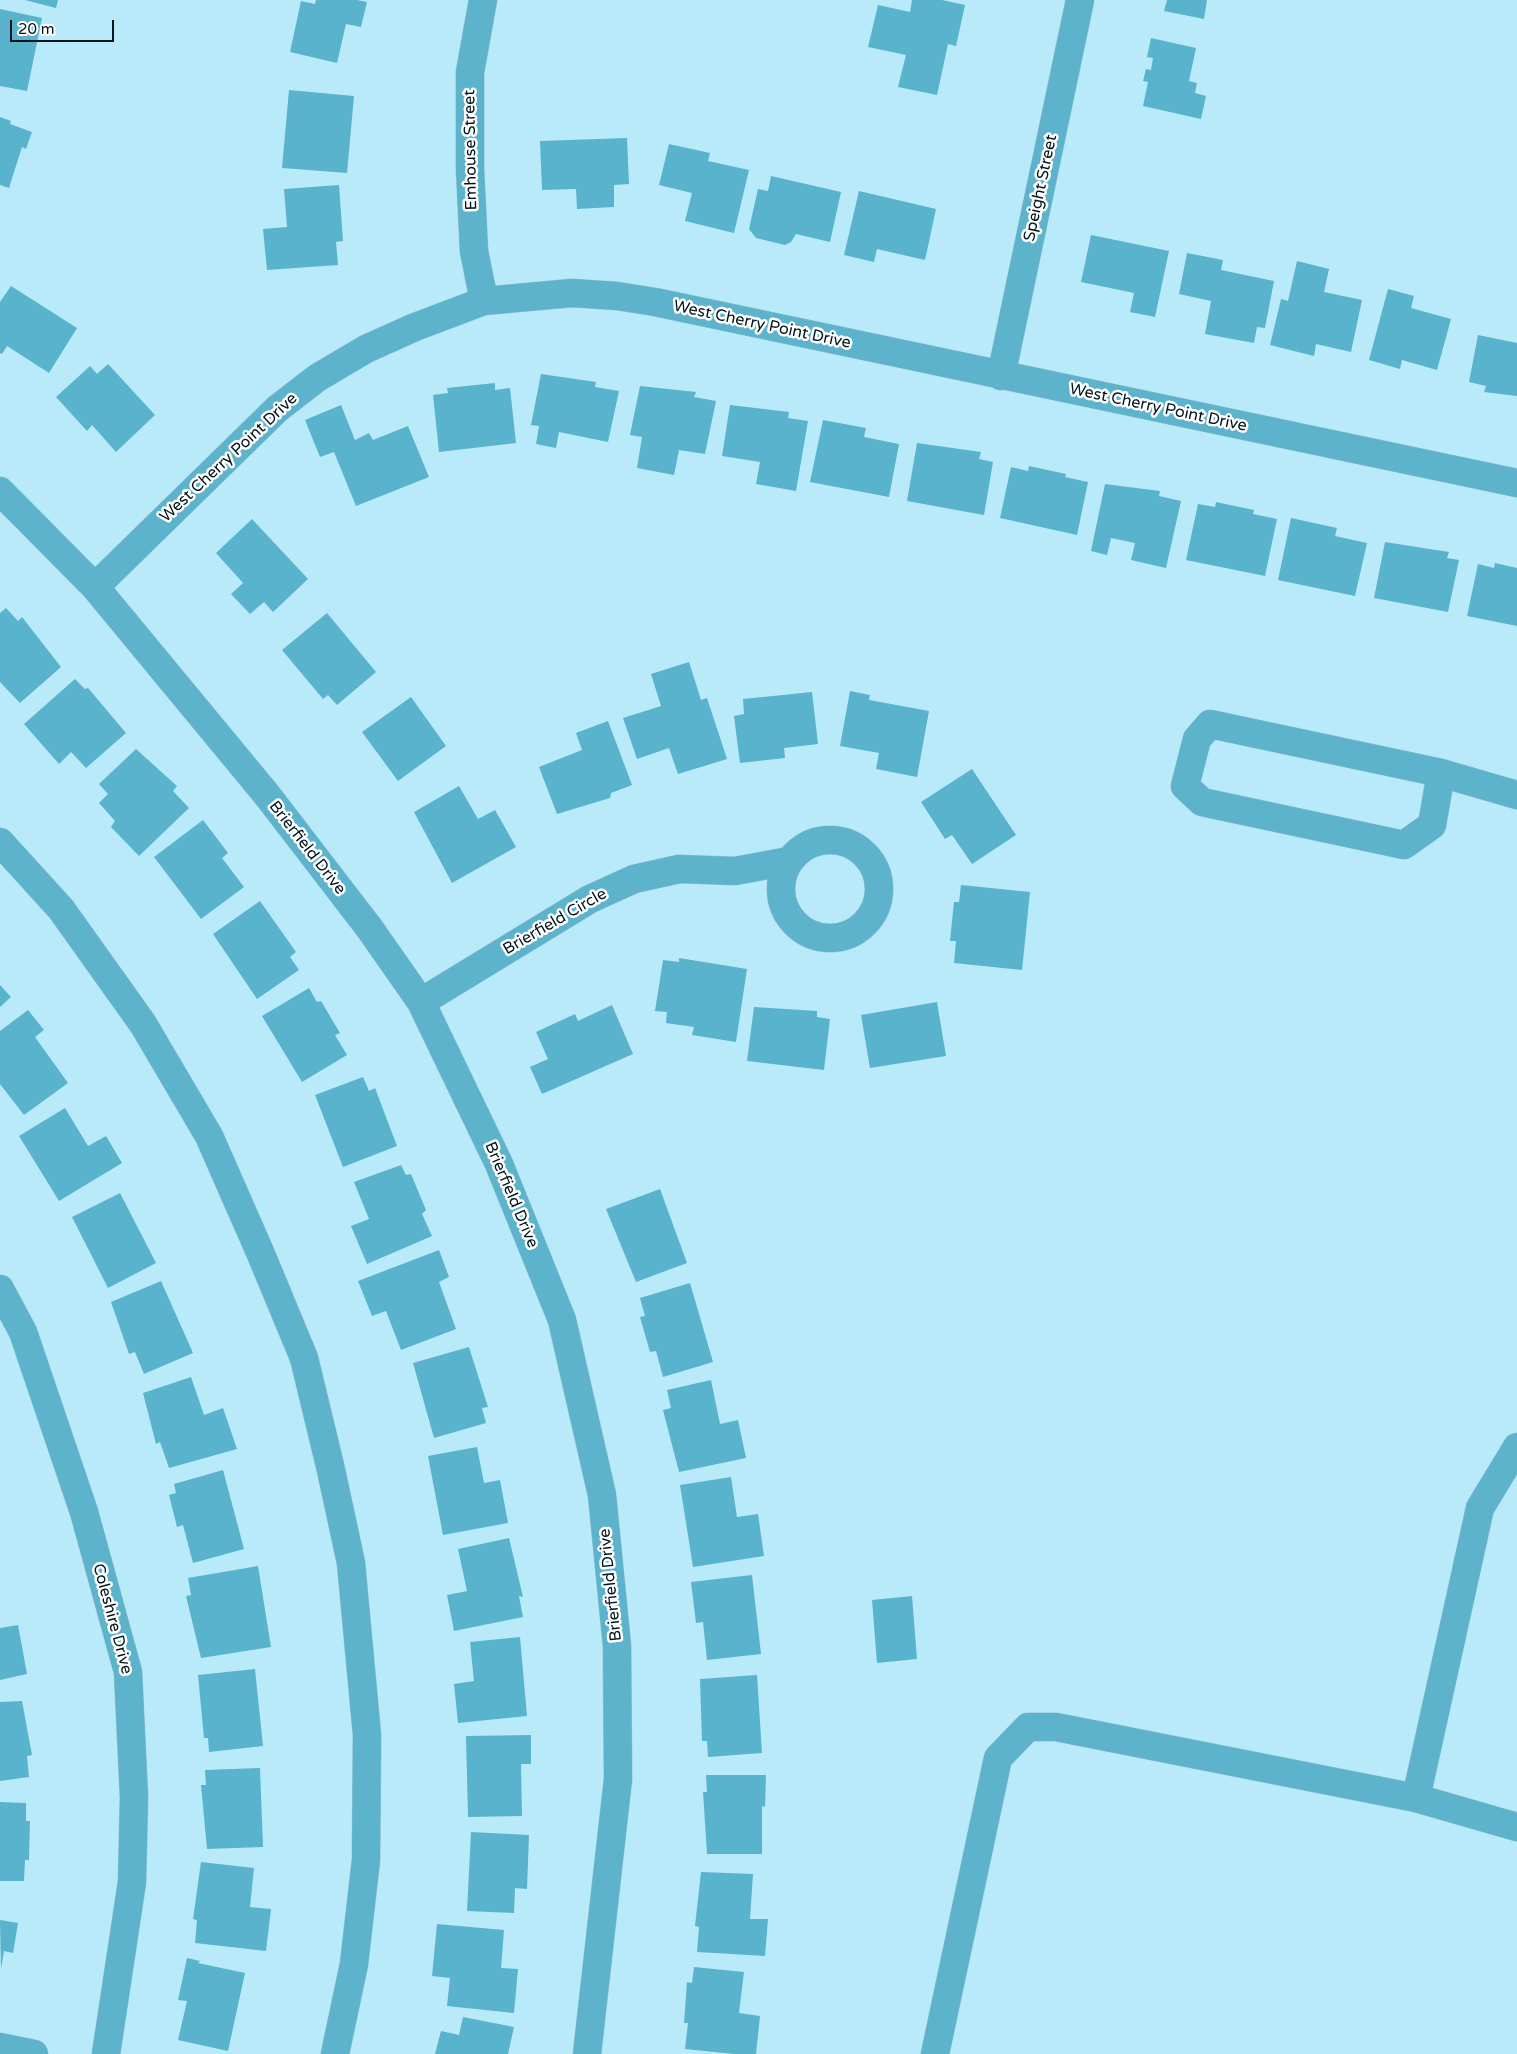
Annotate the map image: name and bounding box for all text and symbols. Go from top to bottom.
scale bar [12,10,116,42]
text: 20 m [18,20,55,38]
street label: Emhouse Street [460,90,482,210]
street label: Speight Street [1020,133,1062,243]
street label: West Cherry Point Drive [672,297,852,353]
street label: West Cherry Point Drive [1068,380,1248,436]
street label: West Cherry Point Drive [156,389,302,527]
street label: Brierfield Drive [265,798,349,898]
street label: Brierfield Circle [500,885,610,959]
street label: Brierfield Drive [480,1139,542,1251]
street label: Brierfield Drive [596,1528,626,1642]
street label: Coleshire Drive [88,1562,136,1676]

